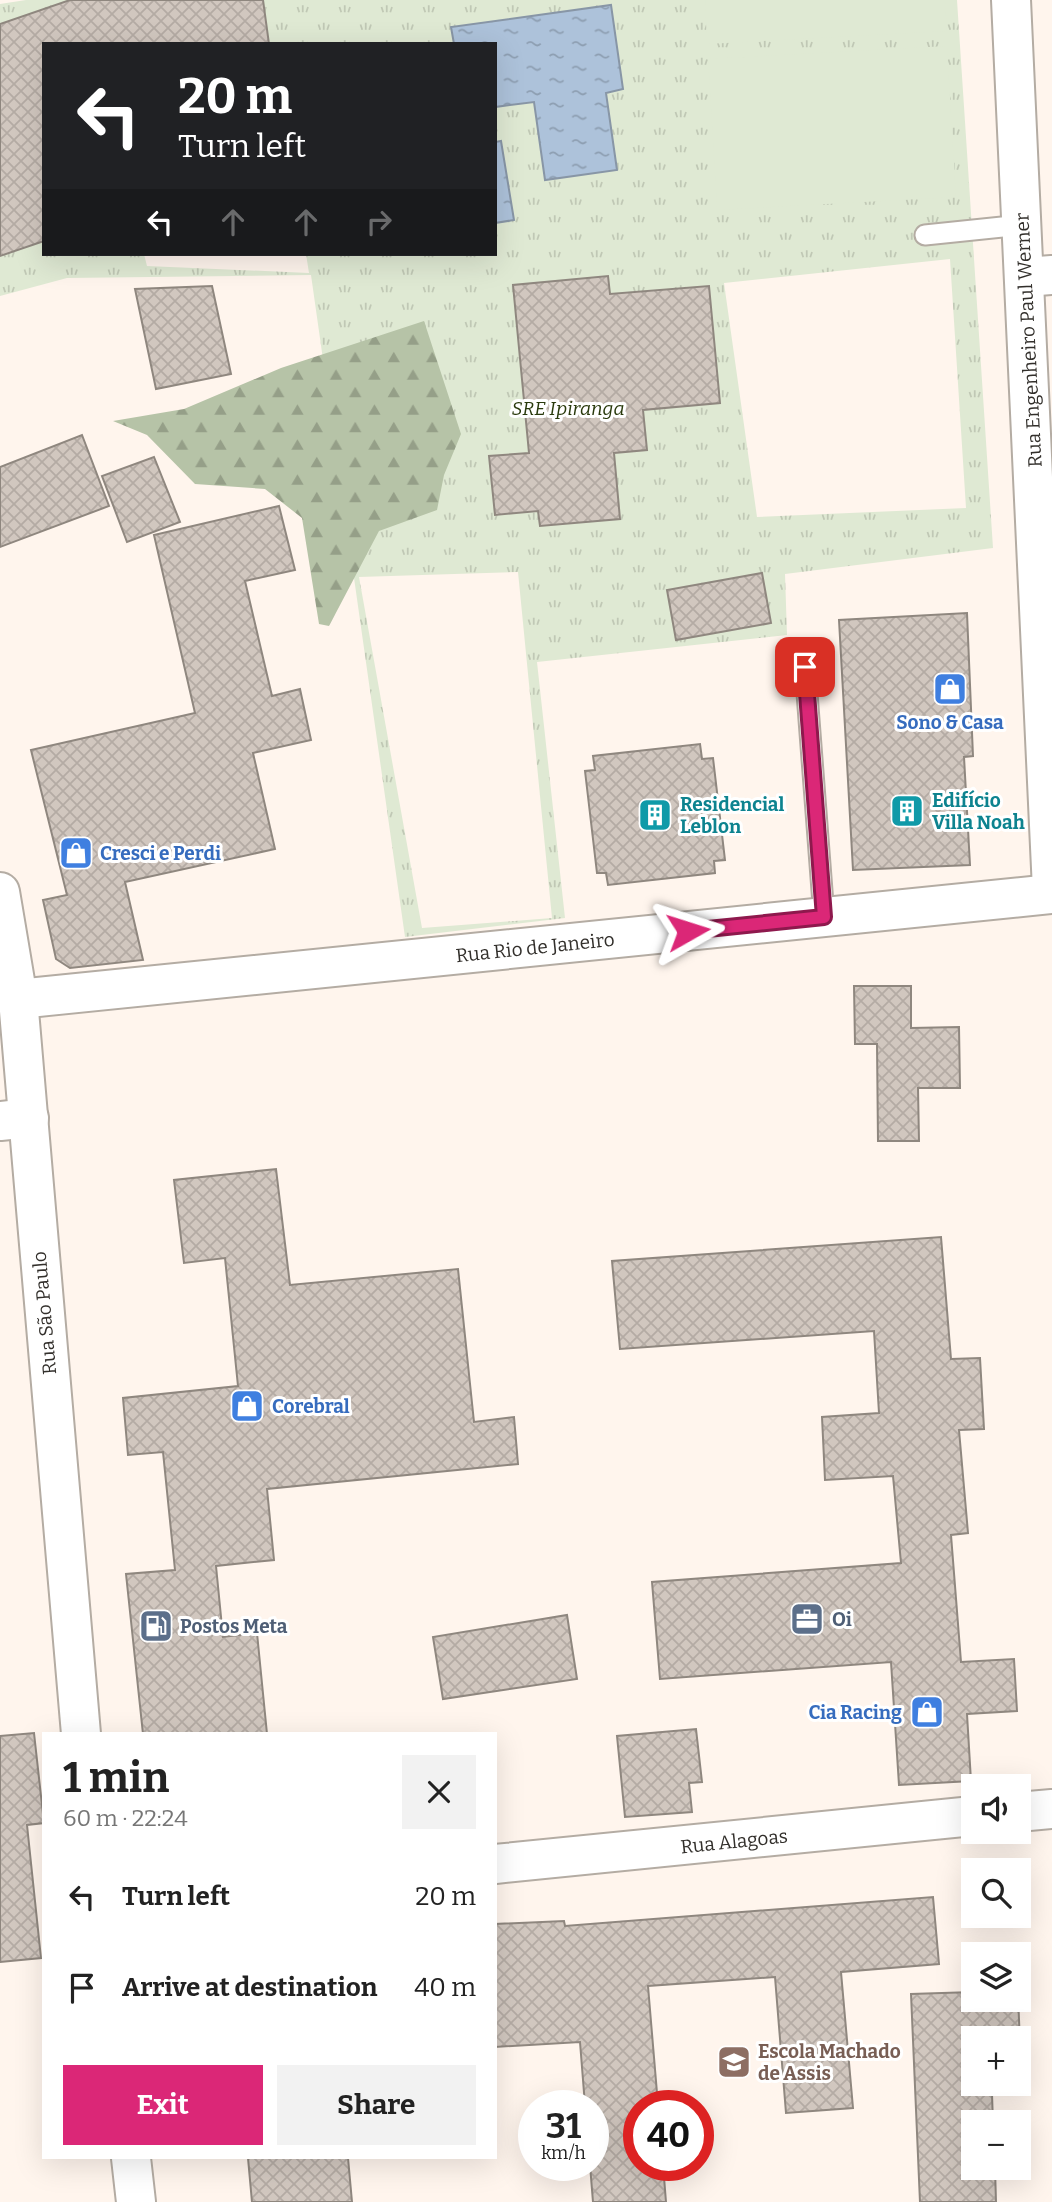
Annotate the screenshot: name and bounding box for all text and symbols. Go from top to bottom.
text: 20 m [178,67,292,126]
icon: left [63,70,154,161]
text: Turn left [178,127,306,165]
icon: left [141,203,179,241]
icon: ahead [214,203,252,241]
icon: ahead [287,203,325,241]
icon: right [360,203,398,241]
street label: Rua Engenheiro Paul Werner [1010,212,1047,468]
park label: SRE Ipiranga [511,397,625,420]
pin [775,637,835,697]
icon: arrive [786,648,824,686]
shop icon: Sono & Casa [931,670,969,708]
place label: Sono & Casa [896,711,1004,734]
place label: Edifício Villa Noah [932,789,1025,834]
building icon: Edifício Villa Noah [888,792,926,830]
place label: Residencial Leblon [680,793,784,838]
building icon: Residencial Leblon [636,796,674,834]
shop icon: Cresci e Perdi [57,834,95,872]
place label: Cresci e Perdi [100,842,221,865]
position arrow [651,894,725,968]
street label: Rua Rio de Janeiro [455,928,616,967]
street label: Rua São Paulo [28,1250,61,1376]
shop icon: Corebral [228,1387,266,1425]
place label: Corebral [272,1395,350,1418]
office icon: Oi [788,1600,826,1638]
fuel station icon: Postos Meta [137,1607,175,1645]
place label: Oi [832,1608,852,1631]
place label: Postos Meta [180,1615,288,1638]
shop icon: Cia Racing [908,1693,946,1731]
place label: Cia Racing [808,1701,902,1724]
text: 1 min [63,1753,169,1803]
button: close [402,1755,476,1829]
map controls [961,1774,1031,2180]
button: sound [961,1774,1031,1844]
text: 60 m · 22:24 [63,1804,188,1832]
street label: Rua Alagoas [679,1824,789,1859]
button: search [961,1858,1031,1928]
icon: left [63,1878,101,1916]
text: Turn left [122,1881,230,1912]
text: 20 m [415,1881,476,1912]
button: layers [961,1942,1031,2012]
icon: arrive [63,1969,101,2007]
text: Arrive at destination [122,1972,377,2003]
text: 40 m [414,1972,476,2003]
button: + [961,2026,1031,2096]
place label: Escola Machado de Assis [758,2040,901,2085]
school or university icon: Escola Machado de Assis [715,2043,753,2081]
button: Exit [63,2065,263,2145]
button: Share [277,2065,476,2145]
speed limit sign: 40 [623,2090,714,2181]
text: 31 [546,2105,581,2147]
button: − [961,2110,1031,2180]
text: km/h [541,2142,586,2164]

